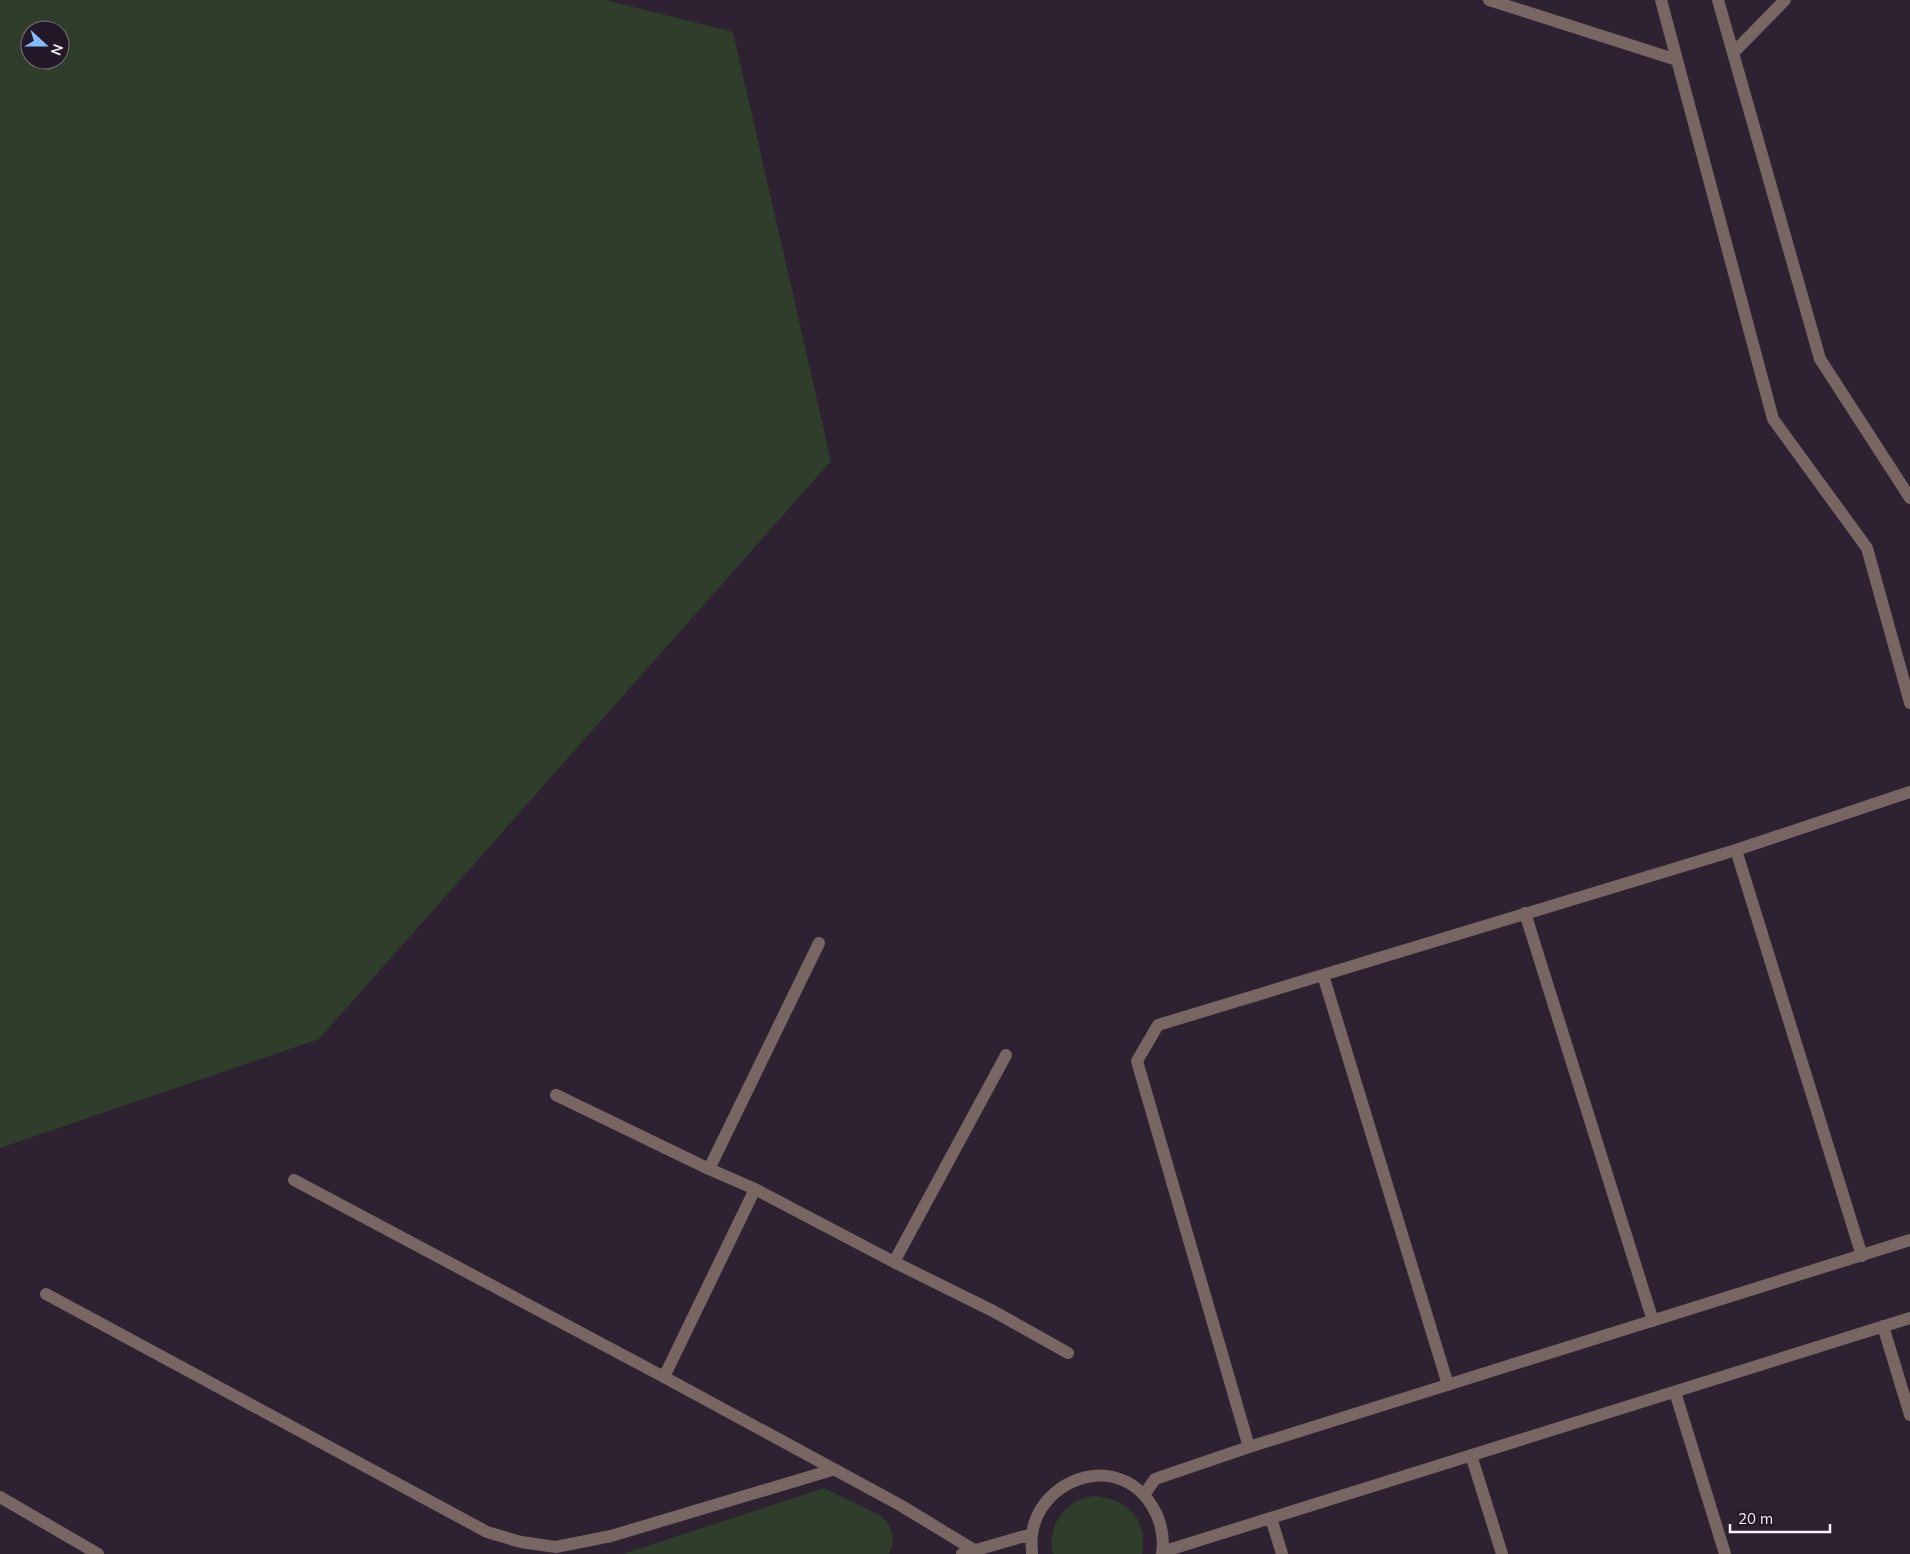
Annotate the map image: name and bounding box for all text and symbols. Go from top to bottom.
north arrow [20,20,70,70]
text: N [47,41,67,58]
scale bar [1730,1502,1830,1534]
text: 20 m [1738,1509,1773,1528]

